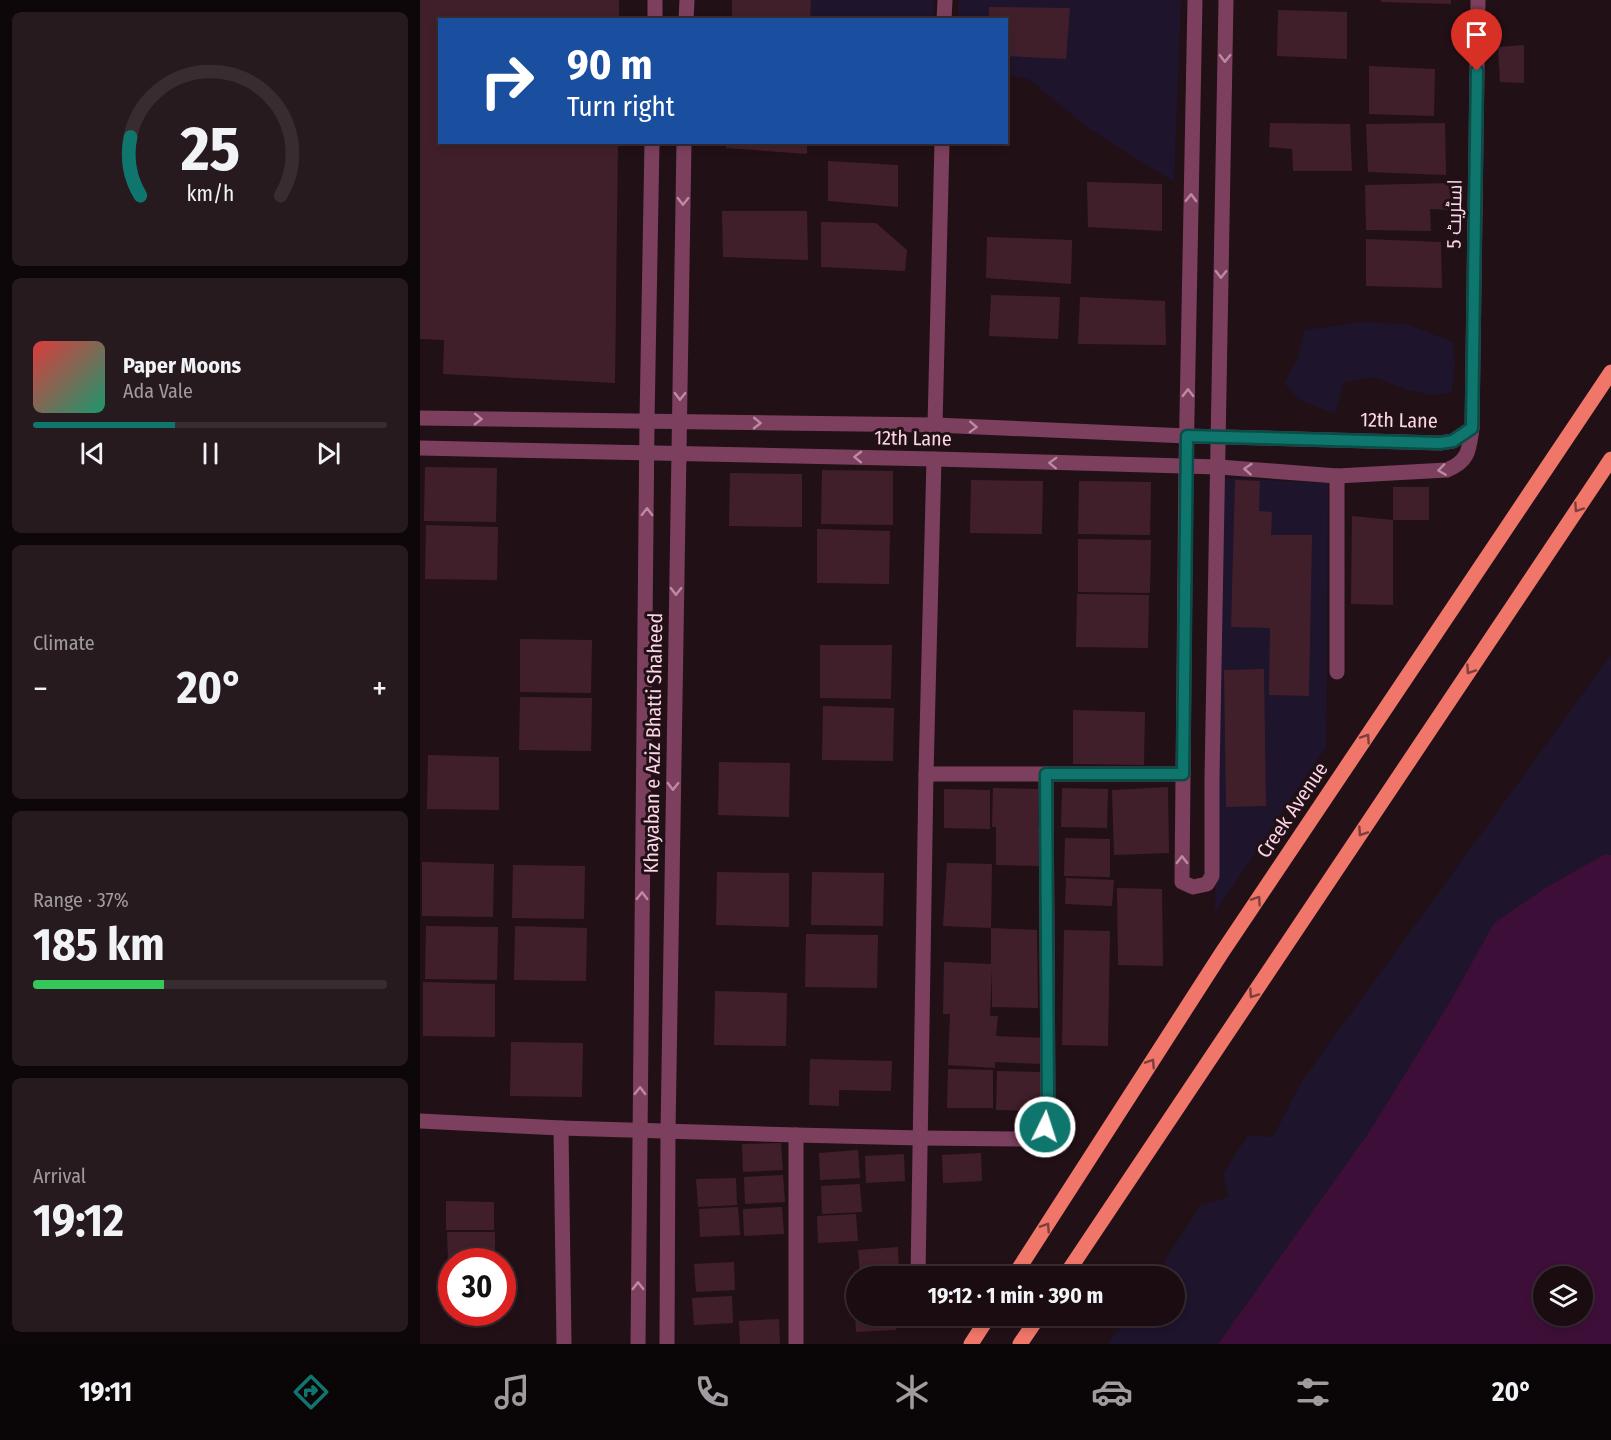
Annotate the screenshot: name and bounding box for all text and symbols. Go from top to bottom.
pin [1451,9,1502,71]
icon: arrive [1460,18,1493,51]
text: 90 m [567,40,652,90]
icon: right [468,42,546,120]
one-way arrow [1219,54,1231,63]
text: Turn right [567,91,675,123]
text: 25 [179,112,240,187]
street label: اسٹریٹ 5 [1441,179,1467,249]
text: km/h [186,182,234,208]
one-way arrow [1185,193,1198,202]
one-way arrow [677,196,689,205]
one-way arrow [1215,270,1228,279]
text: Paper Moons [123,352,241,379]
text: Ada Vale [123,379,193,403]
one-way arrow [1181,388,1194,397]
one-way arrow [674,391,686,400]
street label: 12th Lane [1360,407,1438,433]
one-way arrow [474,413,483,425]
one-way arrow [753,416,762,429]
one-way arrow [969,420,978,433]
street label: 12th Lane [874,425,952,451]
icon: previous [76,437,109,470]
icon: pause [194,437,227,470]
icon: next [312,437,345,470]
one-way arrow [853,451,862,464]
one-way arrow [1048,457,1057,469]
one-way arrow [1243,463,1252,476]
one-way arrow [1437,463,1447,475]
one-way arrow [1574,502,1586,512]
one-way arrow [641,507,653,516]
one-way arrow [670,586,683,595]
street label: Khayaban e Aziz Bhatti Shaheed [639,613,667,873]
text: Climate [33,631,95,655]
text: 20° [177,661,243,715]
one-way arrow [1466,663,1477,674]
text: − [33,669,48,709]
text: + [372,669,387,709]
one-way arrow [1359,733,1370,744]
street label: Creek Avenue [1251,758,1333,862]
one-way arrow [667,781,680,790]
one-way arrow [1357,826,1369,836]
one-way arrow [1176,856,1188,865]
text: Range · 37% [33,888,129,912]
one-way arrow [636,891,648,900]
one-way arrow [1250,895,1261,906]
text: 185 km [33,918,165,972]
one-way arrow [1250,988,1261,999]
one-way arrow [1144,1059,1155,1070]
one-way arrow [633,1086,646,1095]
position arrow [1013,1095,1077,1159]
text: Arrival [33,1164,86,1188]
text: 19:12 [33,1194,124,1248]
one-way arrow [1038,1223,1050,1233]
speed limit sign: 30 [438,1248,516,1326]
map controls [1533,1266,1593,1326]
button: layers [1533,1266,1593,1326]
one-way arrow [632,1281,644,1290]
text: 19:12 · 1 min · 390 m [928,1282,1103,1309]
icon: directions [290,1371,332,1413]
icon: music [491,1371,533,1413]
icon: phone [691,1371,733,1413]
icon: climate [891,1371,933,1413]
icon: car [1091,1371,1133,1413]
icon: filters [1292,1371,1334,1413]
text: 19:11 [79,1376,132,1408]
text: 20° [1492,1376,1532,1408]

